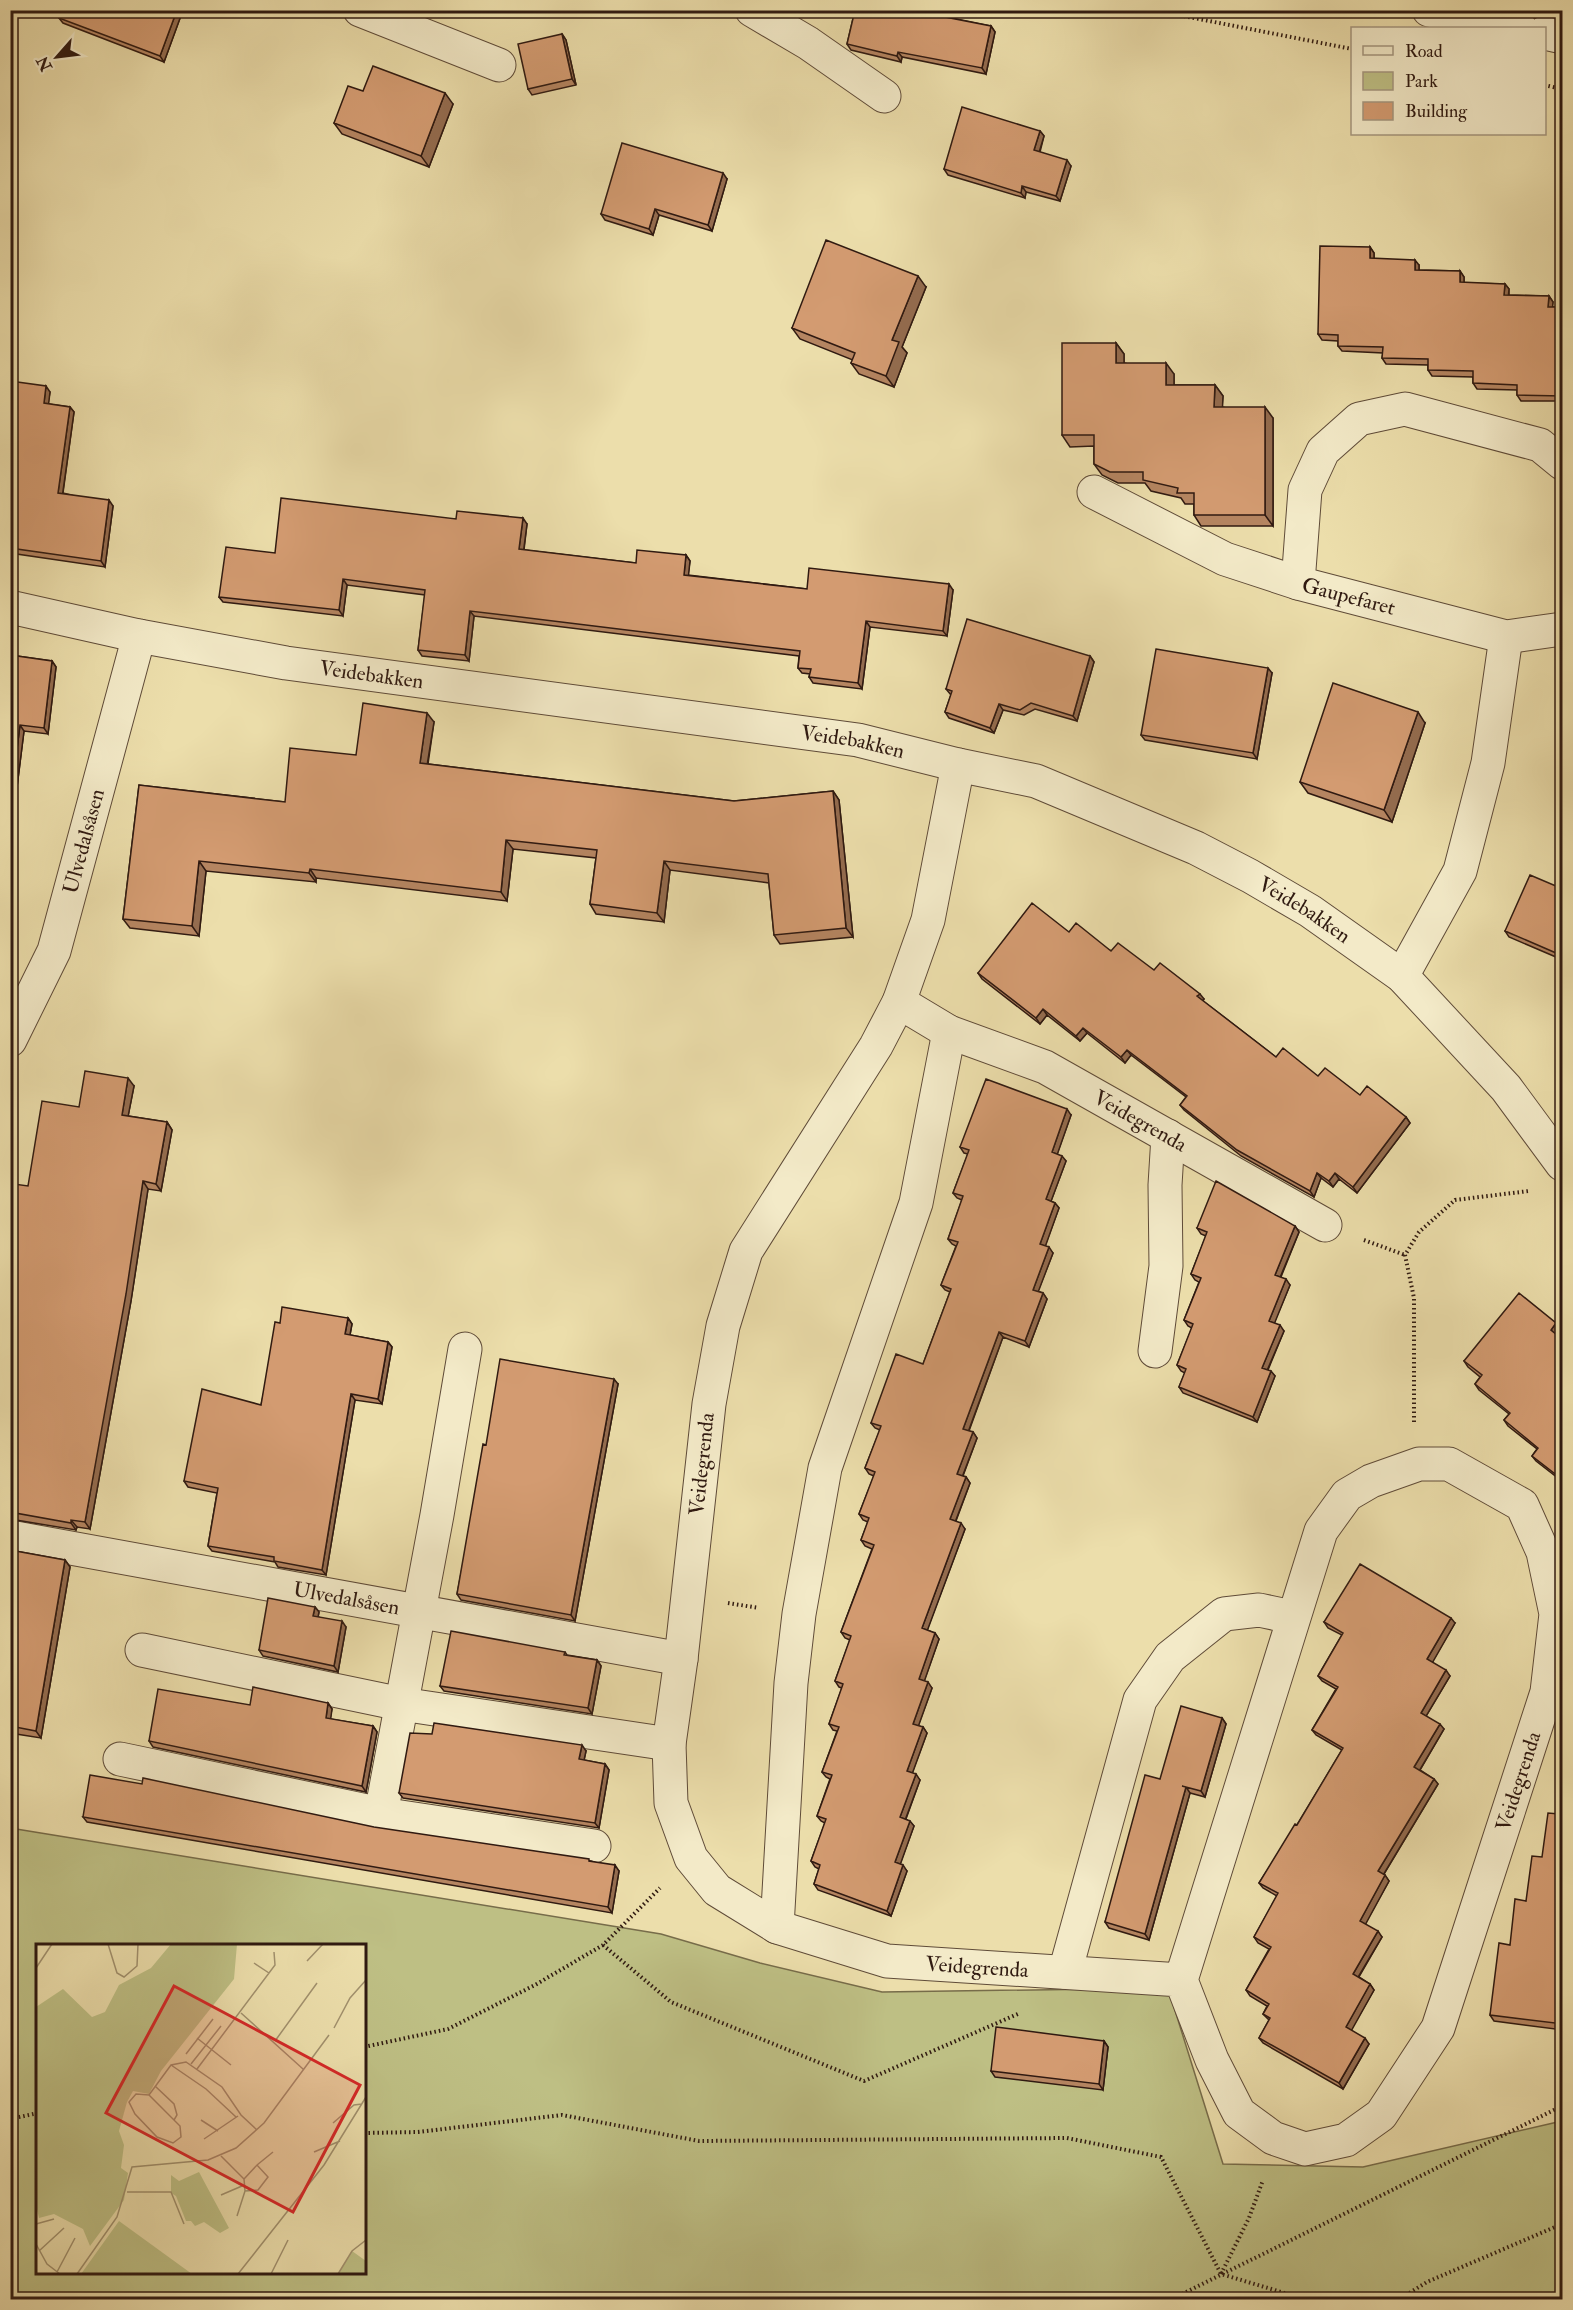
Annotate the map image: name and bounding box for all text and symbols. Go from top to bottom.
north arrow [27,27,87,87]
legend [1351,27,1546,135]
text: Road [1405,40,1443,63]
text: N [32,52,57,75]
text: Park [1405,70,1438,93]
text: Building [1405,100,1468,123]
street label: Gaupefaret [1299,571,1398,621]
street label: Veidebakken [318,654,425,695]
street label: Veidebakken [799,719,908,765]
street label: Ulvedalsåsen [57,786,111,897]
street label: Veidebakken [1253,870,1356,949]
street label: Veidegrenda [1089,1084,1192,1158]
street label: Veidegrenda [683,1411,721,1517]
street label: Ulvedalsåsen [291,1575,402,1621]
street label: Veidegrenda [1489,1728,1547,1835]
inset map [36,1944,366,2274]
street label: Veidegrenda [925,1950,1030,1984]

